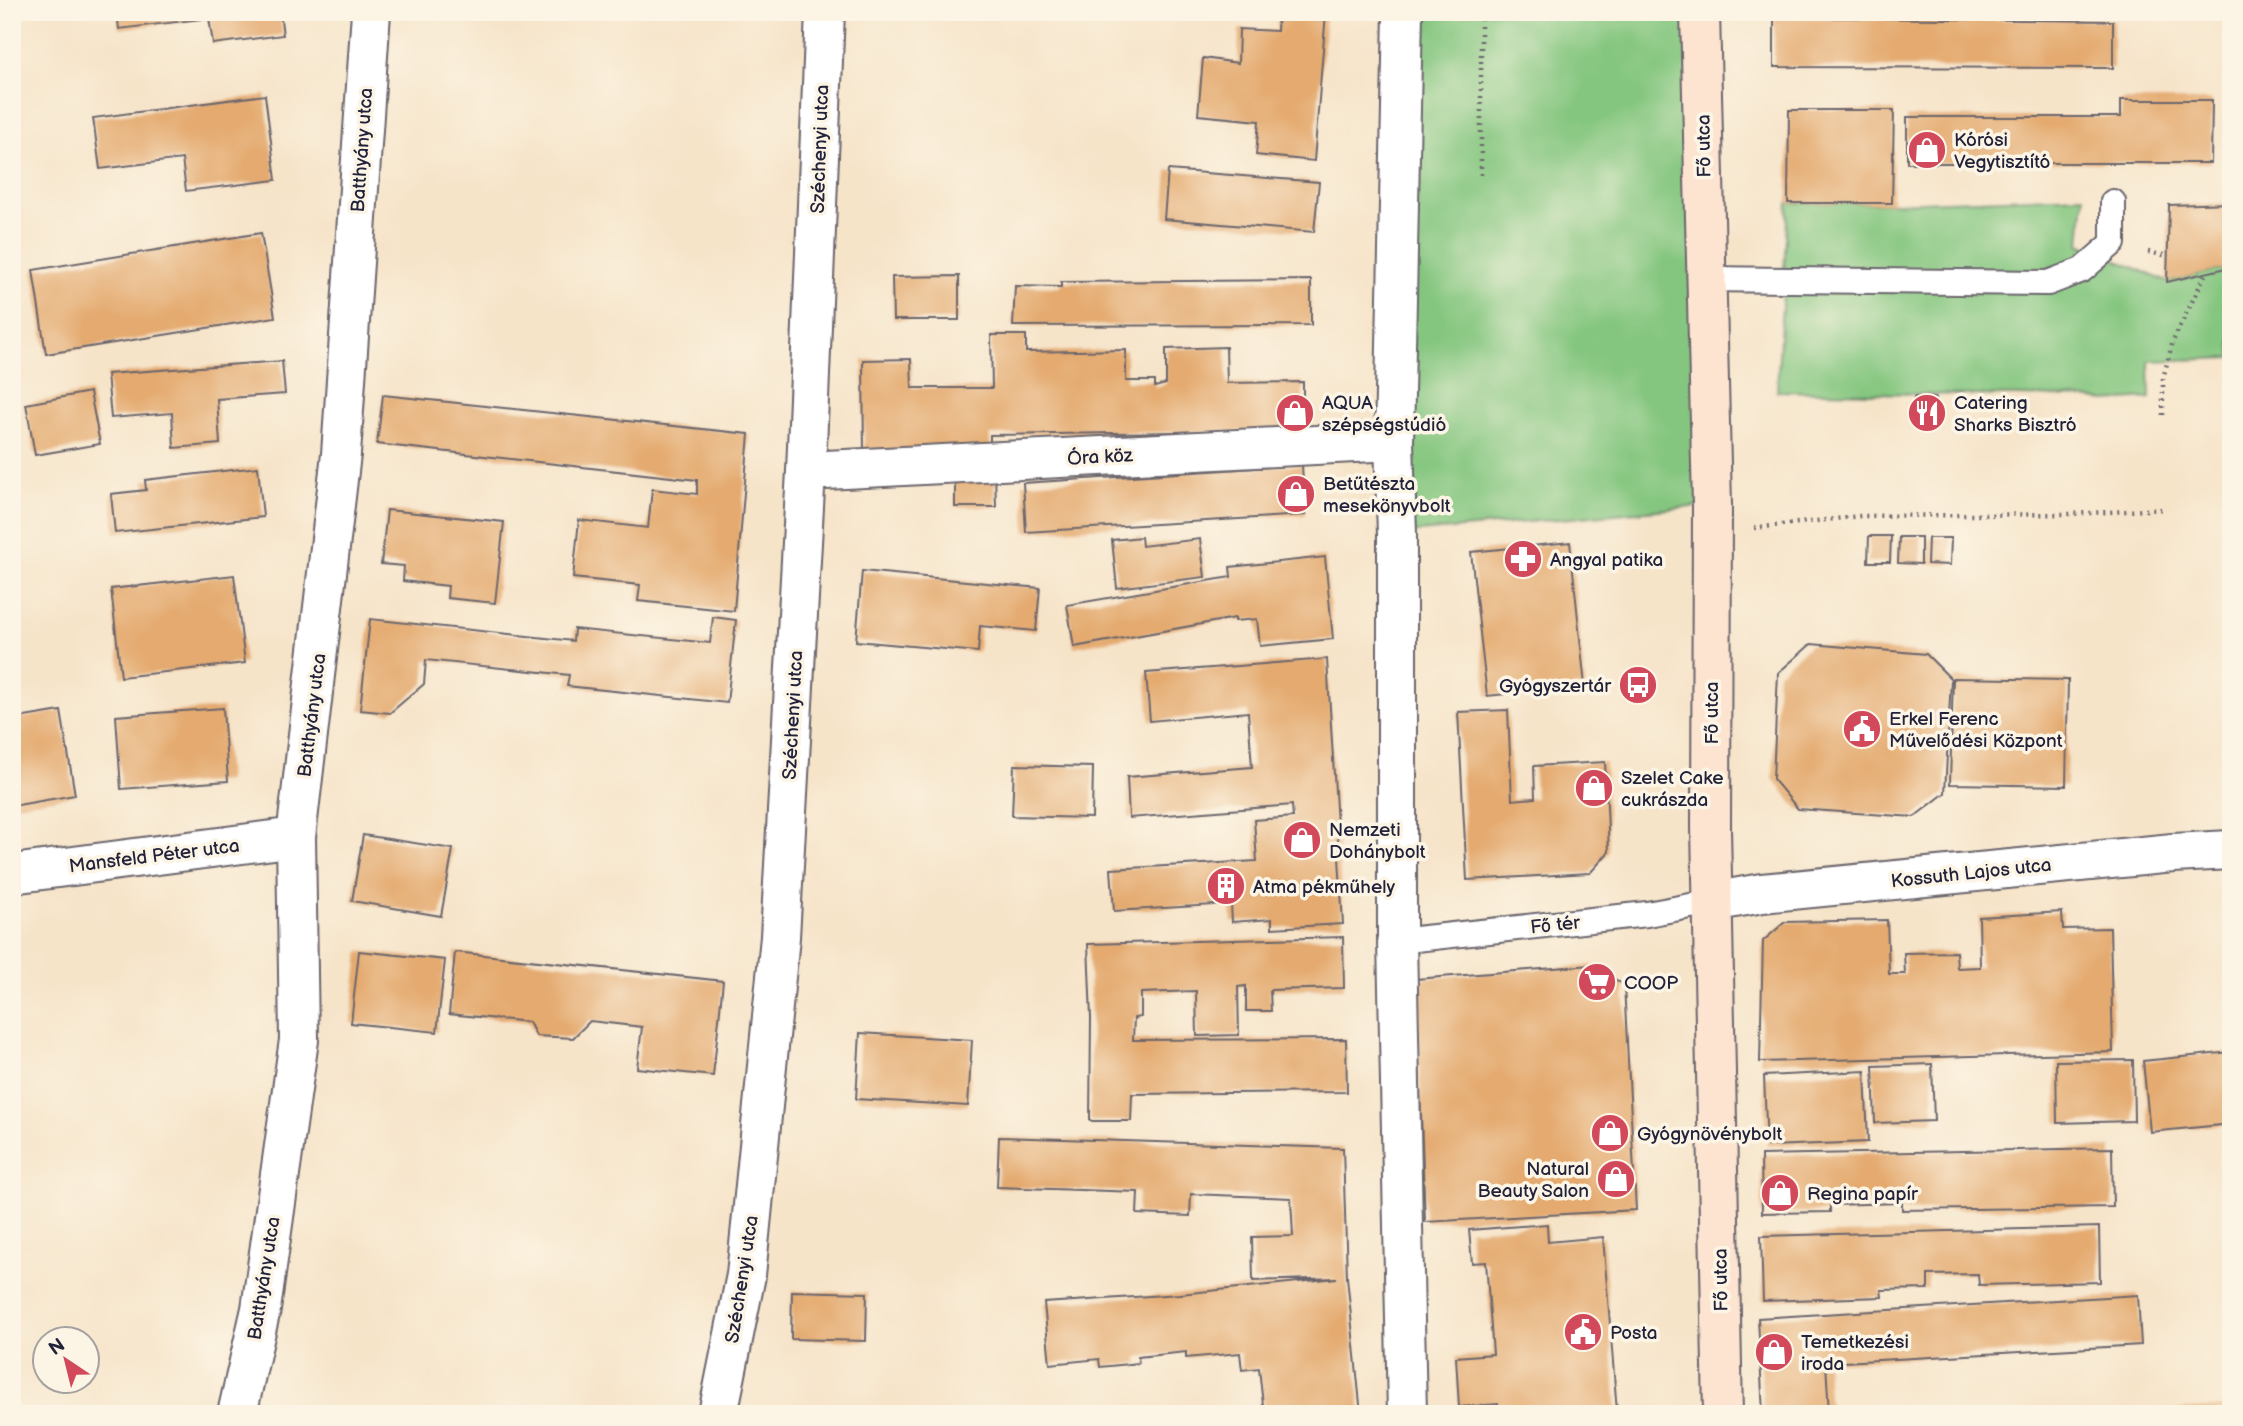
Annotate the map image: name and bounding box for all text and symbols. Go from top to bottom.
street label: Széchenyi utca [807,84,834,214]
street label: Batthyány utca [347,87,378,213]
street label: Fő utca [1692,114,1717,178]
shop icon: Kórósi Vegytisztító [1906,129,1948,171]
place label: Kórósi Vegytisztító [1954,129,2050,174]
shop icon: AQUA szépségstúdió [1274,392,1316,434]
place label: AQUA szépségstúdió [1322,392,1446,437]
restaurant icon: Catering Sharks Bisztró [1906,392,1948,434]
place label: Catering Sharks Bisztró [1954,392,2077,437]
street label: Óra köz [1067,443,1134,471]
shop icon: Betűtészta mesekönyvbolt [1275,473,1317,515]
place label: Betűtészta mesekönyvbolt [1323,473,1451,518]
pharmacy icon: Angyal patika [1502,538,1544,580]
place label: Angyal patika [1550,549,1663,572]
street label: Széchenyi utca [779,650,808,780]
street label: Batthyány utca [293,652,332,778]
bus stop icon: Gyógyszertár [1617,664,1659,706]
place label: Gyógyszertár [1499,675,1612,698]
street label: Fő utca [1701,681,1724,745]
public building icon: Erkel Ferenc Művelődési Központ [1841,708,1883,750]
place label: Erkel Ferenc Művelődési Központ [1889,708,2063,753]
shop icon: Szelet Cake cukrászda [1573,767,1615,809]
place label: Szelet Cake cukrászda [1621,767,1723,812]
shop icon: Nemzeti Dohánybolt [1281,819,1323,861]
place label: Nemzeti Dohánybolt [1329,819,1426,864]
street label: Mansfeld Péter utca [68,835,241,878]
street label: Kossuth Lajos utca [1890,854,2053,893]
building icon: Atma pékműhely [1205,865,1247,907]
place label: Atma pékműhely [1253,876,1395,899]
street label: Fő tér [1529,911,1582,940]
supermarket icon: COOP [1576,961,1618,1003]
place label: COOP [1624,972,1678,995]
shop icon: Gyógynövénybolt [1589,1112,1631,1154]
place label: Gyógynövénybolt [1637,1123,1782,1146]
place label: Natural Beauty Salon [1478,1158,1589,1203]
shop icon: Natural Beauty Salon [1595,1158,1637,1200]
shop icon: Regina papír [1759,1172,1801,1214]
place label: Regina papír [1807,1183,1919,1206]
street label: Széchenyi utca [721,1214,764,1345]
street label: Batthyány utca [243,1215,286,1342]
street label: Fő utca [1709,1248,1734,1312]
public building icon: Posta [1562,1311,1604,1353]
place label: Posta [1610,1322,1657,1345]
north arrow [32,1324,102,1394]
shop icon: Temetkezési iroda [1753,1331,1795,1373]
place label: Temetkezési iroda [1801,1331,1909,1376]
text: N [45,1334,70,1361]

